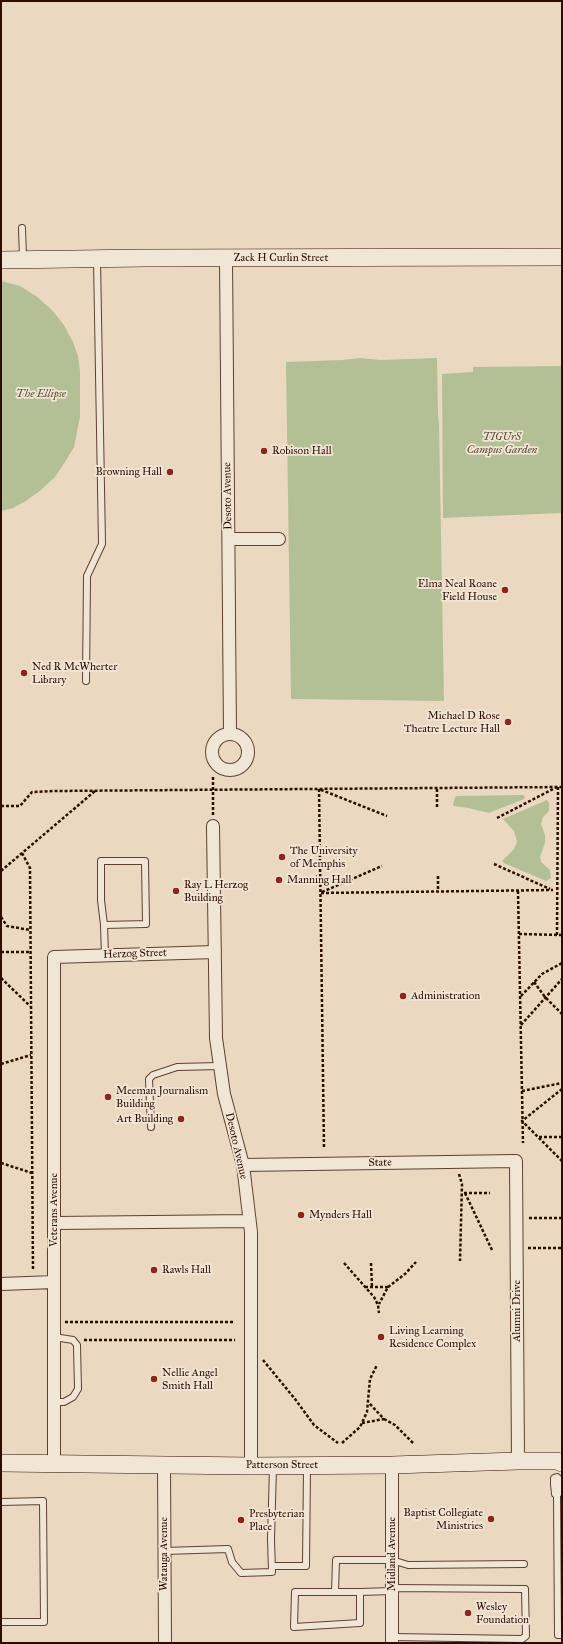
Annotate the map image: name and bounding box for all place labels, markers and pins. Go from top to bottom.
place label: Robison Hall [272,444,332,458]
marker: Robison Hall [259,446,269,456]
place label: Browning Hall [95,465,162,479]
marker: Browning Hall [165,467,175,477]
place label: Elma Neal Roane Field House [418,577,497,603]
marker: Elma Neal Roane Field House [500,585,510,595]
place label: Ned R McWherter Library [32,660,117,686]
marker: Ned R McWherter Library [19,668,29,678]
place label: Michael D Rose Theatre Lecture Hall [404,709,500,735]
marker: Michael D Rose Theatre Lecture Hall [503,717,513,727]
place label: The University of Memphis [290,844,358,870]
marker: The University of Memphis [277,852,287,862]
place label: Manning Hall [287,873,351,887]
marker: Manning Hall [274,875,284,885]
place label: Ray L Herzog Building [184,878,248,904]
marker: Ray L Herzog Building [171,886,181,896]
place label: Administration [411,989,480,1003]
marker: Administration [398,991,408,1001]
place label: Meeman Journalism Building [116,1084,208,1110]
marker: Meeman Journalism Building [103,1092,113,1102]
place label: Art Building [116,1112,173,1126]
marker: Art Building [176,1114,186,1124]
place label: Mynders Hall [309,1208,372,1222]
marker: Mynders Hall [296,1210,306,1220]
place label: Rawls Hall [162,1263,211,1277]
marker: Rawls Hall [149,1265,159,1275]
place label: Living Learning Residence Complex [389,1324,476,1350]
marker: Living Learning Residence Complex [376,1332,386,1342]
place label: Nellie Angel Smith Hall [162,1366,218,1392]
marker: Nellie Angel Smith Hall [149,1374,159,1384]
place label: Baptist Collegiate Ministries [404,1506,483,1532]
place label: Presbyterian Place [249,1507,304,1533]
marker: Baptist Collegiate Ministries [486,1514,496,1524]
marker: Presbyterian Place [236,1515,246,1525]
place label: Wesley Foundation [476,1600,529,1626]
marker: Wesley Foundation [463,1608,473,1618]

